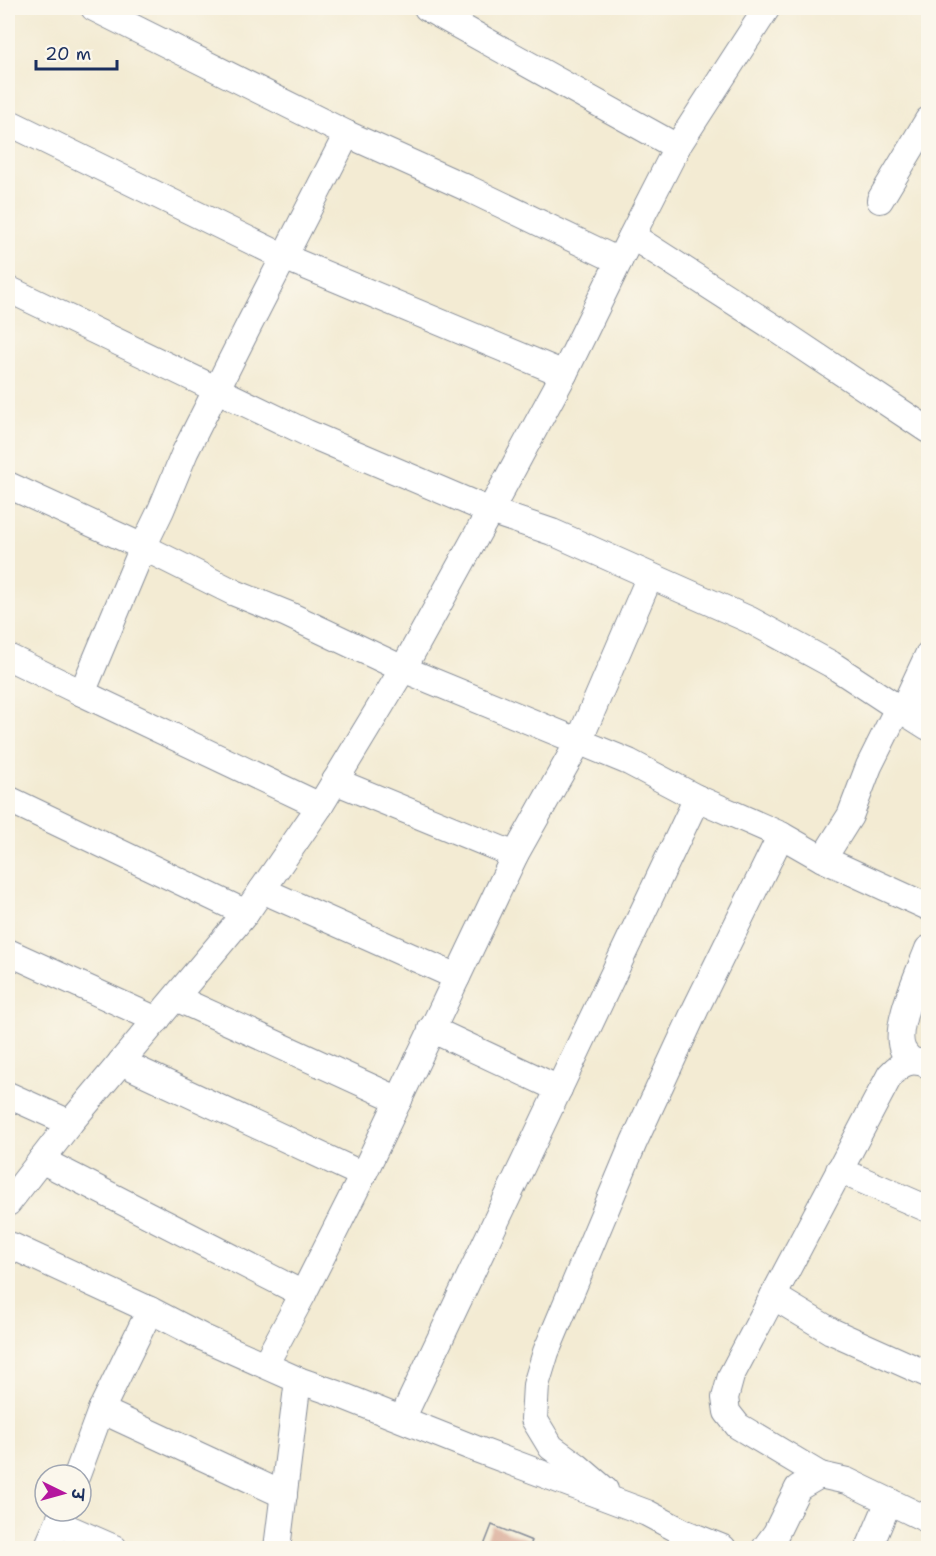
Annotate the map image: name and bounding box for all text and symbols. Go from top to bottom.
scale bar [36,33,117,71]
text: 20 m [45,42,91,66]
north arrow [33,1463,93,1523]
text: उ [66,1486,89,1502]

